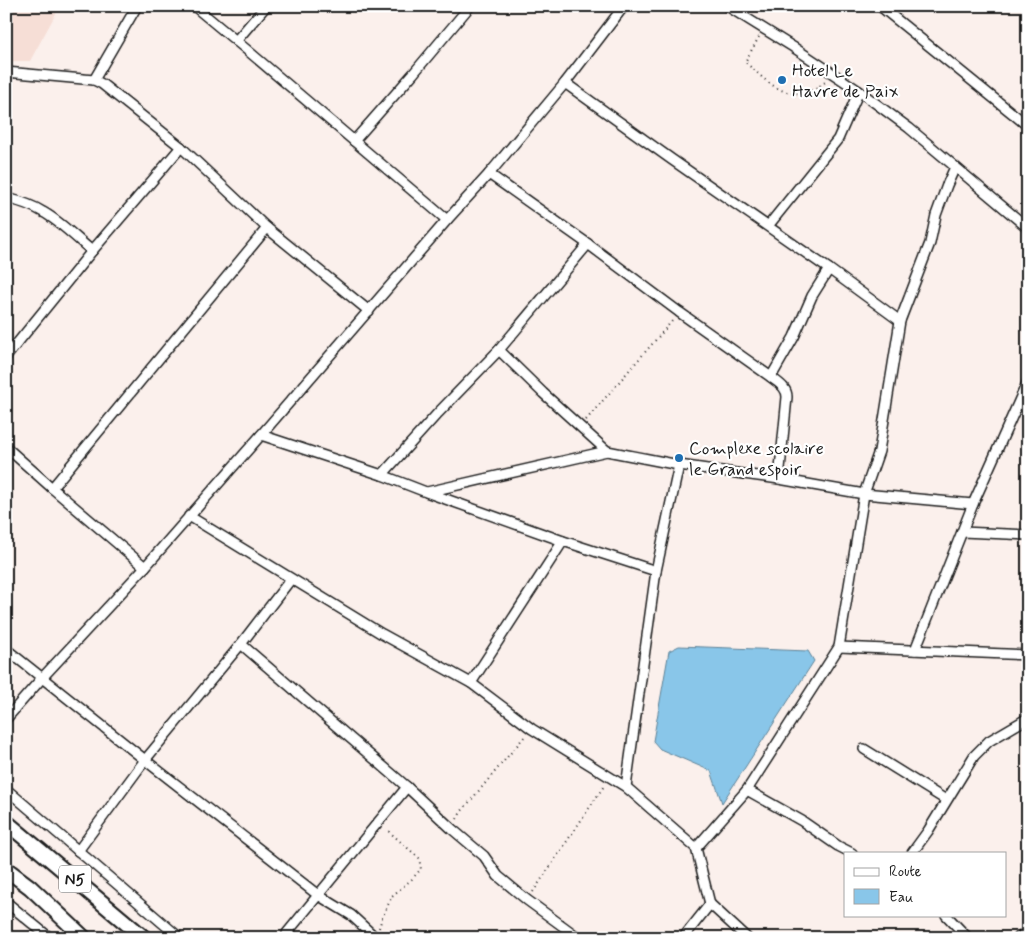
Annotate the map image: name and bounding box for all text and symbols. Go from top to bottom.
place label: Hotel Le Havre de Paix [792,59,898,104]
marker: Hotel Le Havre de Paix [776,74,788,86]
place label: Complexe scolaire le Grand espoir [689,437,824,482]
marker: Complexe scolaire le Grand espoir [673,452,685,464]
legend [844,852,1006,916]
text: Route [889,862,922,882]
road number: N5 [59,866,91,892]
text: Eau [889,888,913,908]

